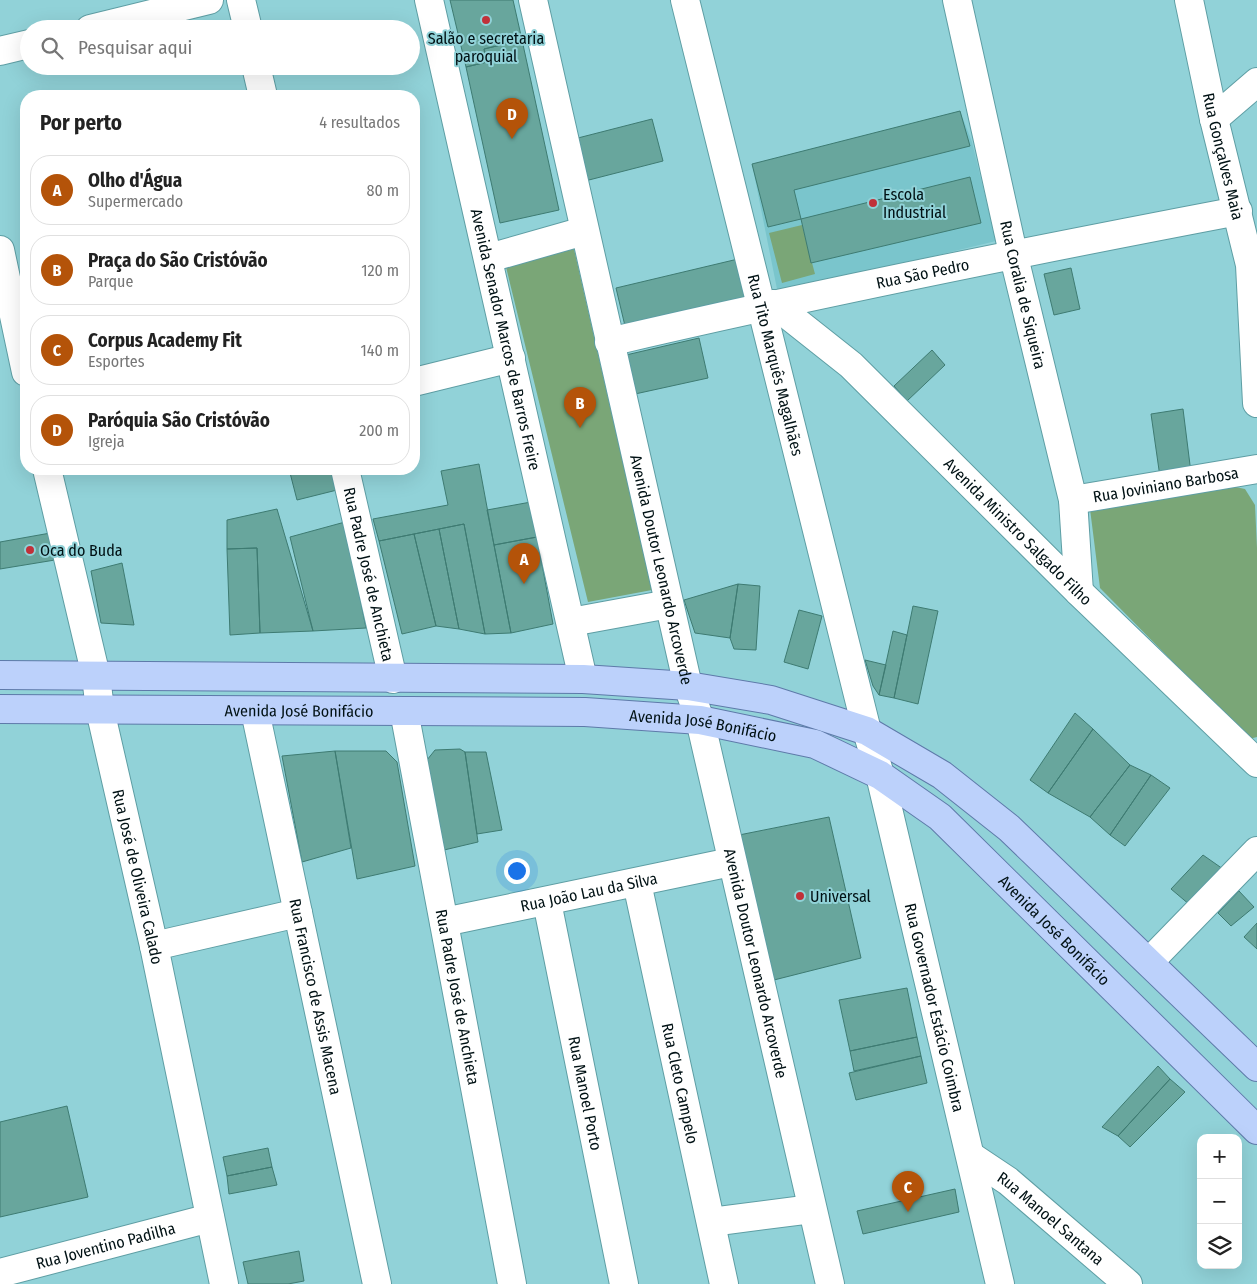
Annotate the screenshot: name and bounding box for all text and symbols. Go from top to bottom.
marker: Salão e secretaria paroquial [480,14,492,26]
search box [20,20,420,75]
place label: Salão e secretaria paroquial [428,29,544,66]
icon: search [38,34,66,62]
text: Pesquisar aqui [78,36,192,59]
street label: Rua Gonçalves Maia [1199,91,1248,222]
pin: D [496,98,528,139]
text: Por perto [40,110,122,136]
text: 4 resultados [319,113,400,132]
text: Olho d'Água [88,169,182,192]
text: A [53,181,61,200]
text: 80 m [367,181,399,200]
place label: Escola Industrial [883,185,946,222]
text: Supermercado [88,192,183,211]
marker: Escola Industrial [867,197,879,209]
street label: Avenida Senador Marcos de Barros Freire [467,207,544,472]
street label: Rua Coralia de Siqueira [996,219,1050,371]
text: Praça do São Cristóvão [88,249,268,272]
street label: Rua São Pedro [874,255,971,293]
text: B [53,261,61,280]
text: 120 m [361,261,399,280]
text: Parque [88,272,133,291]
street label: Rua Tito Marquês Magalhães [744,272,807,458]
text: Corpus Academy Fit [88,329,242,352]
text: C [53,341,61,360]
text: 140 m [361,341,399,360]
text: Esportes [88,352,145,371]
pin: B [564,387,596,428]
text: Paróquia São Cristóvão [88,409,270,432]
text: D [52,421,62,440]
text: 200 m [359,421,399,440]
text: Igreja [88,432,125,451]
street label: Avenida Doutor Leonardo Arcoverde [626,453,696,687]
street label: Avenida Ministro Salgado Filho [940,454,1096,609]
street label: Rua Joviniano Barbosa [1092,463,1240,506]
street label: Rua Padre José de Anchieta [339,485,398,663]
place label: Oca do Buda [40,541,123,560]
pin: A [508,543,540,584]
marker: Oca do Buda [24,544,36,556]
street label: Avenida José Bonifácio [225,701,373,721]
street label: Avenida José Bonifácio [629,706,778,746]
street label: Rua José de Oliveira Calado [108,787,167,966]
street label: Avenida Doutor Leonardo Arcoverde [720,847,791,1080]
your location [504,858,530,884]
street label: Rua João Lau da Silva [519,869,659,916]
street label: Avenida José Bonifácio [995,871,1114,989]
place label: Universal [810,887,871,906]
marker: Universal [794,890,806,902]
street label: Rua Francisco de Assis Macena [285,897,345,1097]
street label: Rua Governador Estácio Coimbra [901,901,968,1114]
street label: Rua Padre José de Anchieta [432,908,483,1086]
street label: Rua Cleto Campelo [658,1021,702,1146]
street label: Rua Manoel Porto [564,1034,606,1152]
map controls [1197,1134,1242,1269]
button: + [1197,1134,1242,1179]
street label: Rua Manoel Santana [994,1168,1108,1269]
pin: C [892,1171,924,1212]
button: − [1197,1179,1242,1224]
street label: Rua Joventino Padilha [34,1218,177,1273]
button: layers [1197,1224,1242,1269]

